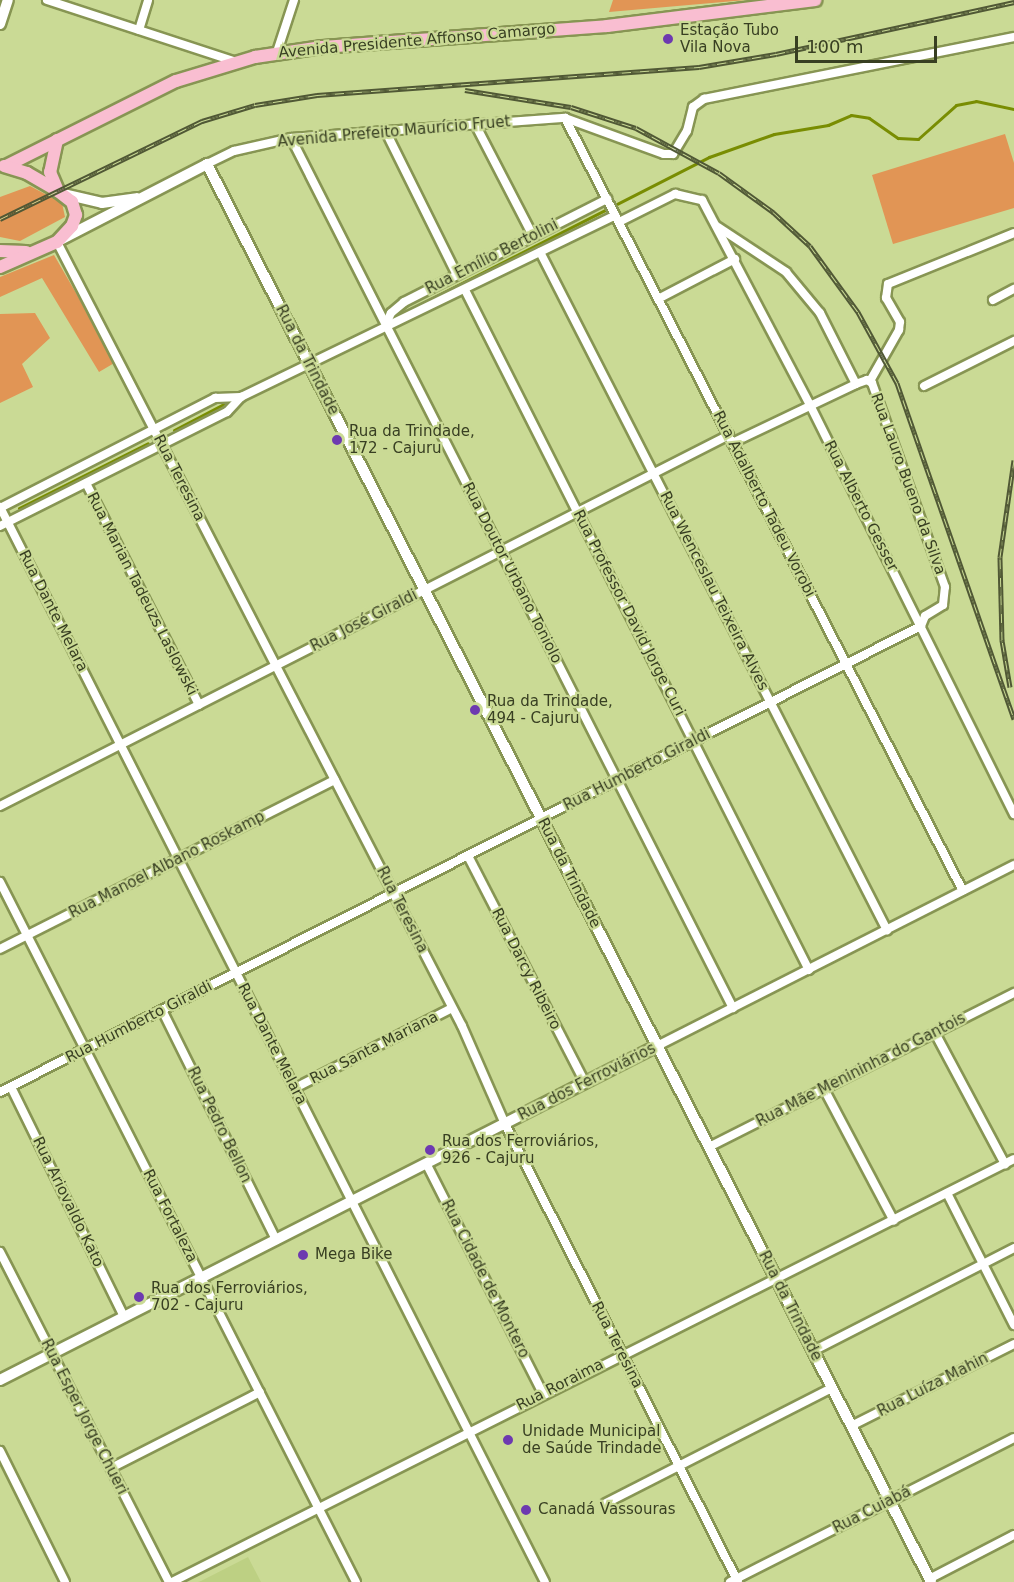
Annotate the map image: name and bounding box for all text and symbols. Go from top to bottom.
street label: Avenida Presidente Affonso Camargo [278,20,556,62]
place label: Estação Tubo Vila Nova [680,21,779,56]
scale bar [798,24,940,62]
marker: Estação Tubo Vila Nova [661,32,675,46]
text: 100 m [806,36,864,57]
street label: Avenida Prefeito Maurício Fruet [277,113,511,151]
street label: Rua Emílio Bertolini [423,216,561,298]
street label: Rua da Trindade [272,302,342,418]
street label: Rua Lauro Bueno da Silva [867,391,949,577]
street label: Rua Adalberto Tadeu Vorobi [709,408,819,600]
place label: Rua da Trindade, 172 - Cajuru [349,422,475,457]
street label: Rua Teresina [149,432,209,524]
marker: Rua da Trindade, 172 - Cajuru [330,433,344,447]
street label: Rua Alberto Gesser [820,438,902,574]
street label: Rua Doutor Urbano Toniolo [458,479,566,667]
street label: Rua Wenceslau Teixeira Alves [656,488,772,694]
street label: Rua Marian Tadeuzs Laslowski [83,490,201,698]
street label: Rua Professor David Jorge Curi [569,507,689,719]
street label: Rua Dante Melara [15,547,91,675]
street label: Rua José Giraldi [308,586,420,656]
place label: Rua da Trindade, 494 - Cajuru [487,692,613,727]
marker: Rua da Trindade, 494 - Cajuru [468,703,482,717]
street label: Rua Humberto Giraldi [561,725,713,815]
street label: Rua Manoel Albano Roskamp [66,808,268,922]
street label: Rua da Trindade [534,815,604,931]
street label: Rua Teresina [372,864,432,956]
street label: Rua Darcy Ribeiro [488,905,564,1033]
street label: Rua Humberto Giraldi [63,977,215,1067]
street label: Rua Dante Melara [234,980,310,1108]
street label: Rua Santa Mariana [307,1008,441,1088]
street label: Rua Mãe Menininha do Gantois [753,1009,969,1131]
street label: Rua dos Ferroviários [515,1039,659,1125]
street label: Rua Pedro Bellon [183,1064,255,1186]
place label: Rua dos Ferroviários, 926 - Cajuru [442,1132,599,1167]
street label: Rua Ariovaldo Kato [29,1134,107,1270]
marker: Rua dos Ferroviários, 926 - Cajuru [423,1143,437,1157]
street label: Rua Fortaleza [139,1166,201,1266]
street label: Rua Cidade de Montero [437,1197,533,1361]
place label: Mega Bike [315,1246,392,1264]
marker: Mega Bike [296,1248,310,1262]
street label: Rua da Trindade [755,1248,825,1364]
place label: Rua dos Ferroviários, 702 - Cajuru [151,1279,308,1314]
marker: Rua dos Ferroviários, 702 - Cajuru [132,1290,146,1304]
street label: Rua Teresina [587,1299,647,1391]
street label: Rua Esper Jorge Chueri [37,1336,131,1498]
street label: Rua Luíza Mahin [875,1349,991,1421]
street label: Rua Roraima [513,1355,607,1415]
place label: Unidade Municipal de Saúde Trindade [522,1422,662,1457]
marker: Unidade Municipal de Saúde Trindade [499,1431,517,1449]
street label: Rua Cuiabá [830,1483,914,1537]
place label: Canadá Vassouras [538,1501,676,1519]
marker: Canadá Vassouras [519,1503,533,1517]

